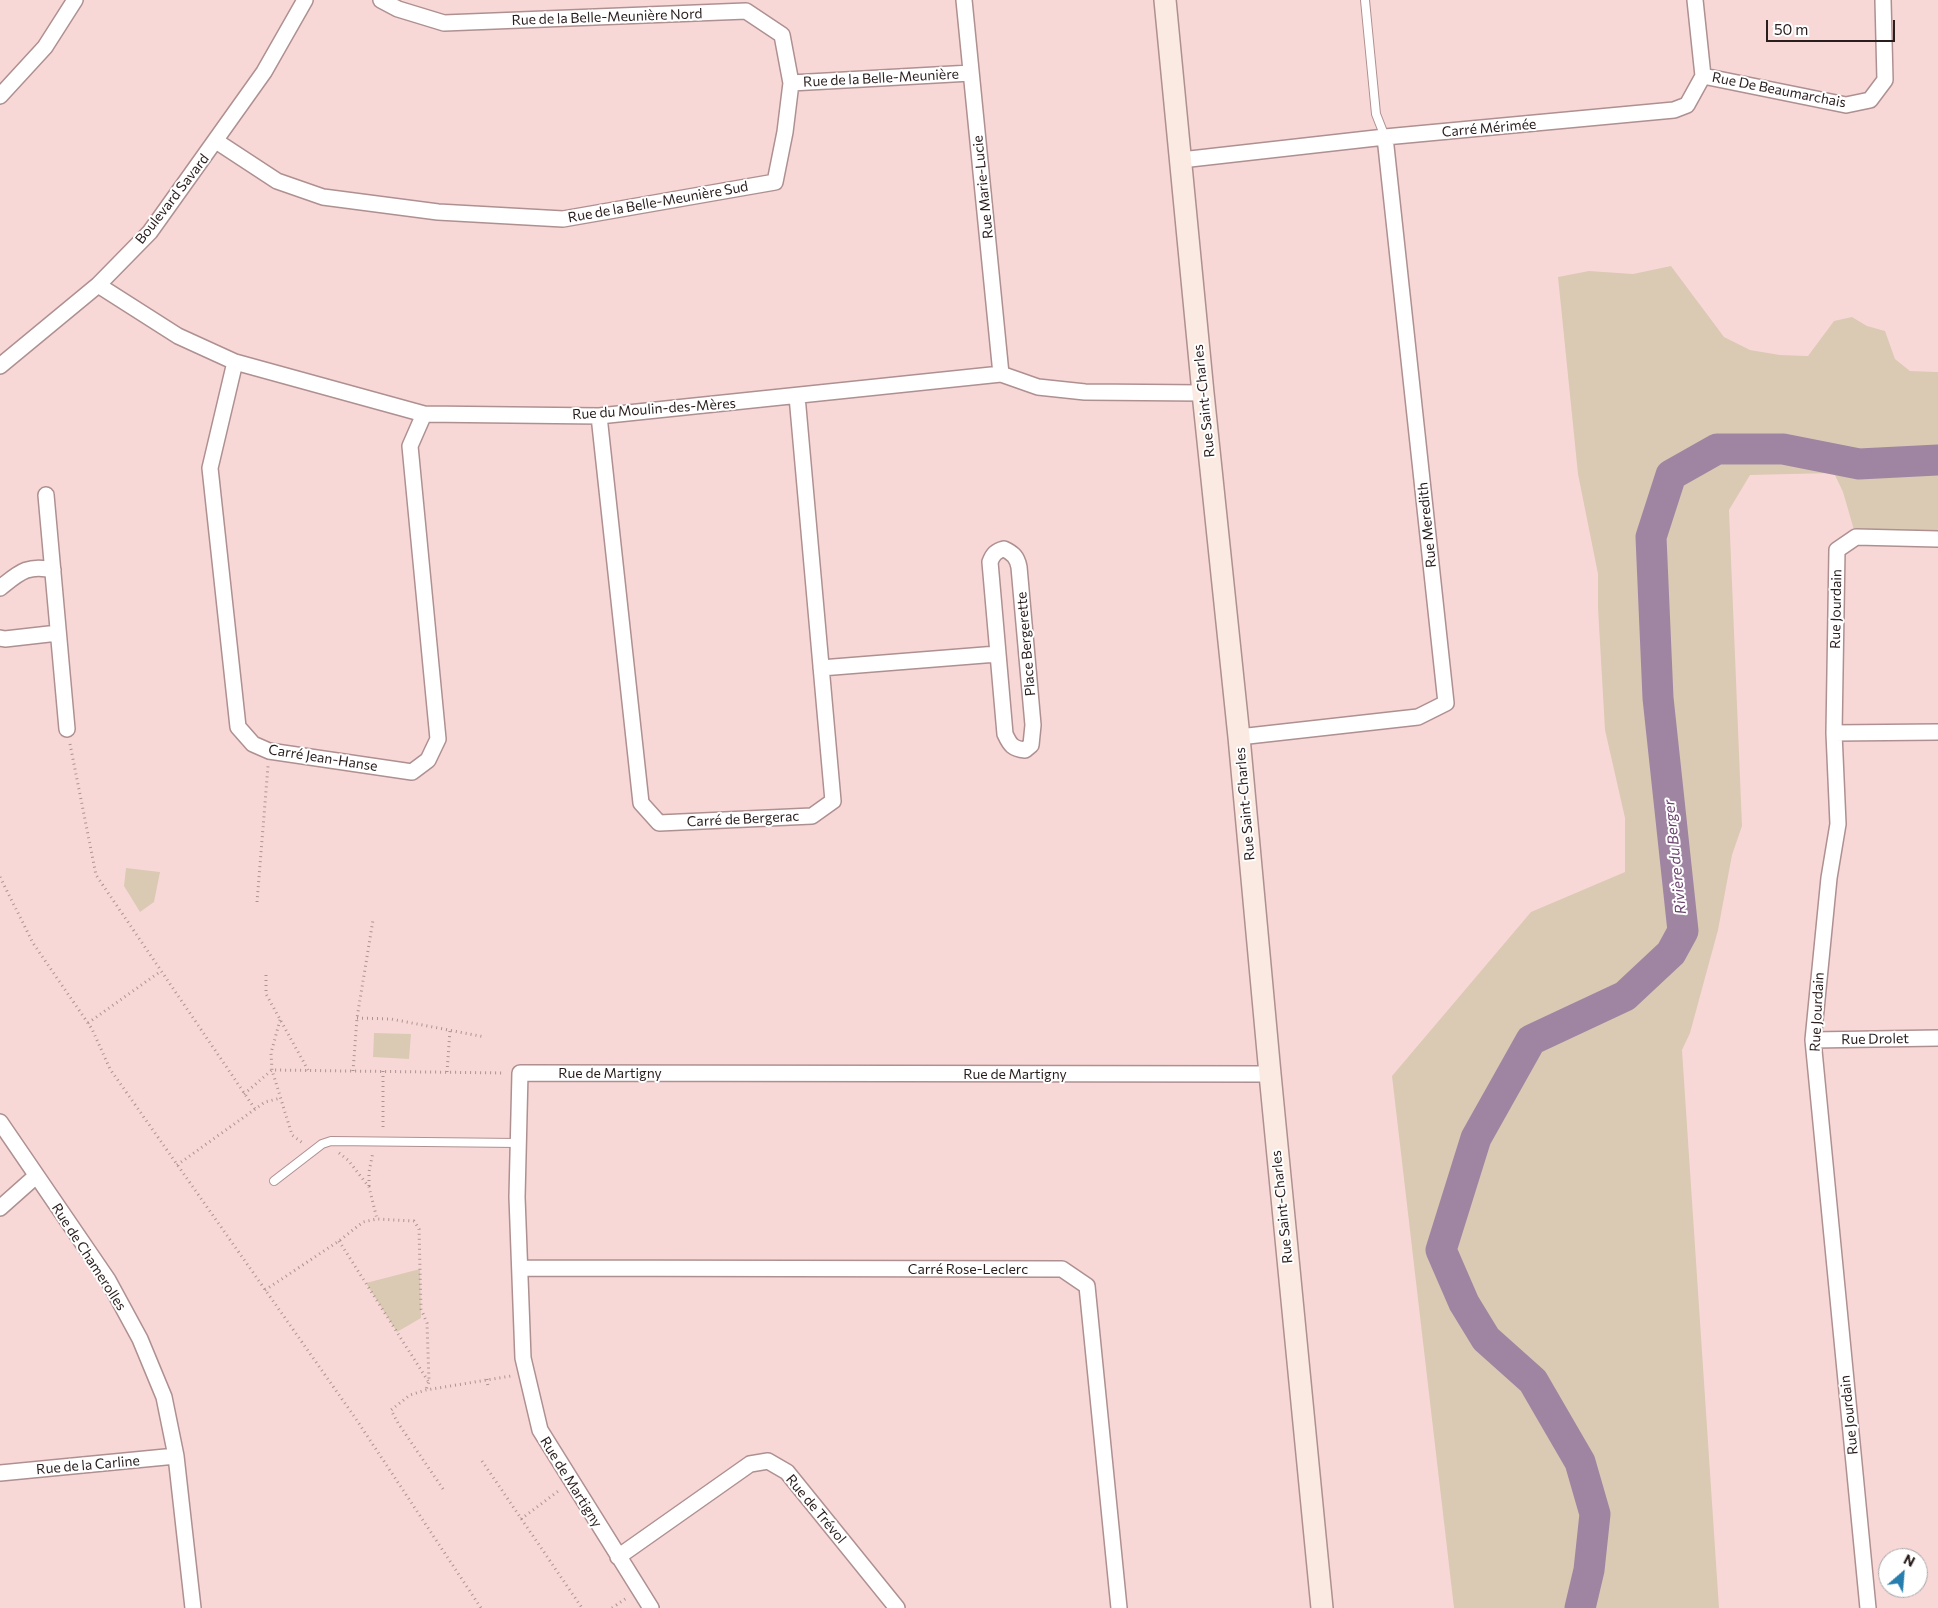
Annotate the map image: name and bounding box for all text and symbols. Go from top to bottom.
street label: Rue de la Belle-Meunière Nord [511,5,703,29]
scale bar [1768,10,1897,42]
text: 50 m [1774,20,1808,38]
street label: Rue de la Belle-Meunière [803,66,959,90]
street label: Rue De Beaumarchais [1711,69,1847,111]
street label: Carré Mérimée [1441,115,1537,141]
street label: Rue Marie-Lucie [969,134,997,240]
street label: Boulevard Savard [132,151,212,247]
street label: Rue de la Belle-Meunière Sud [567,178,749,226]
street label: Rue Saint-Charles [1190,344,1218,458]
street label: Rue du Moulin-des-Mères [572,395,736,423]
street label: Rue Meredith [1414,481,1440,569]
street label: Rue Jourdain [1827,569,1845,649]
street label: Place Bergerette [1013,591,1039,697]
street label: Carré Jean-Hanse [267,741,379,775]
street label: Rue Saint-Charles [1232,747,1258,861]
water label: Rivière du Berger [1660,799,1690,915]
street label: Carré de Bergerac [686,808,800,830]
street label: Rue Jourdain [1807,972,1827,1052]
street label: Rue Drolet [1841,1030,1909,1048]
street label: Rue de Martigny [558,1065,662,1081]
street label: Rue de Martigny [963,1066,1067,1082]
street label: Rue Saint-Charles [1268,1150,1296,1264]
street label: Rue de Chamerolles [48,1200,130,1314]
street label: Carré Rose-Leclerc [908,1261,1028,1277]
street label: Rue Jourdain [1836,1374,1862,1456]
street label: Rue de Martigny [536,1434,606,1530]
street label: Rue de la Carline [35,1452,141,1478]
street label: Rue de Trévol [782,1471,850,1547]
north arrow [1878,1548,1928,1598]
text: N [1901,1550,1918,1570]

